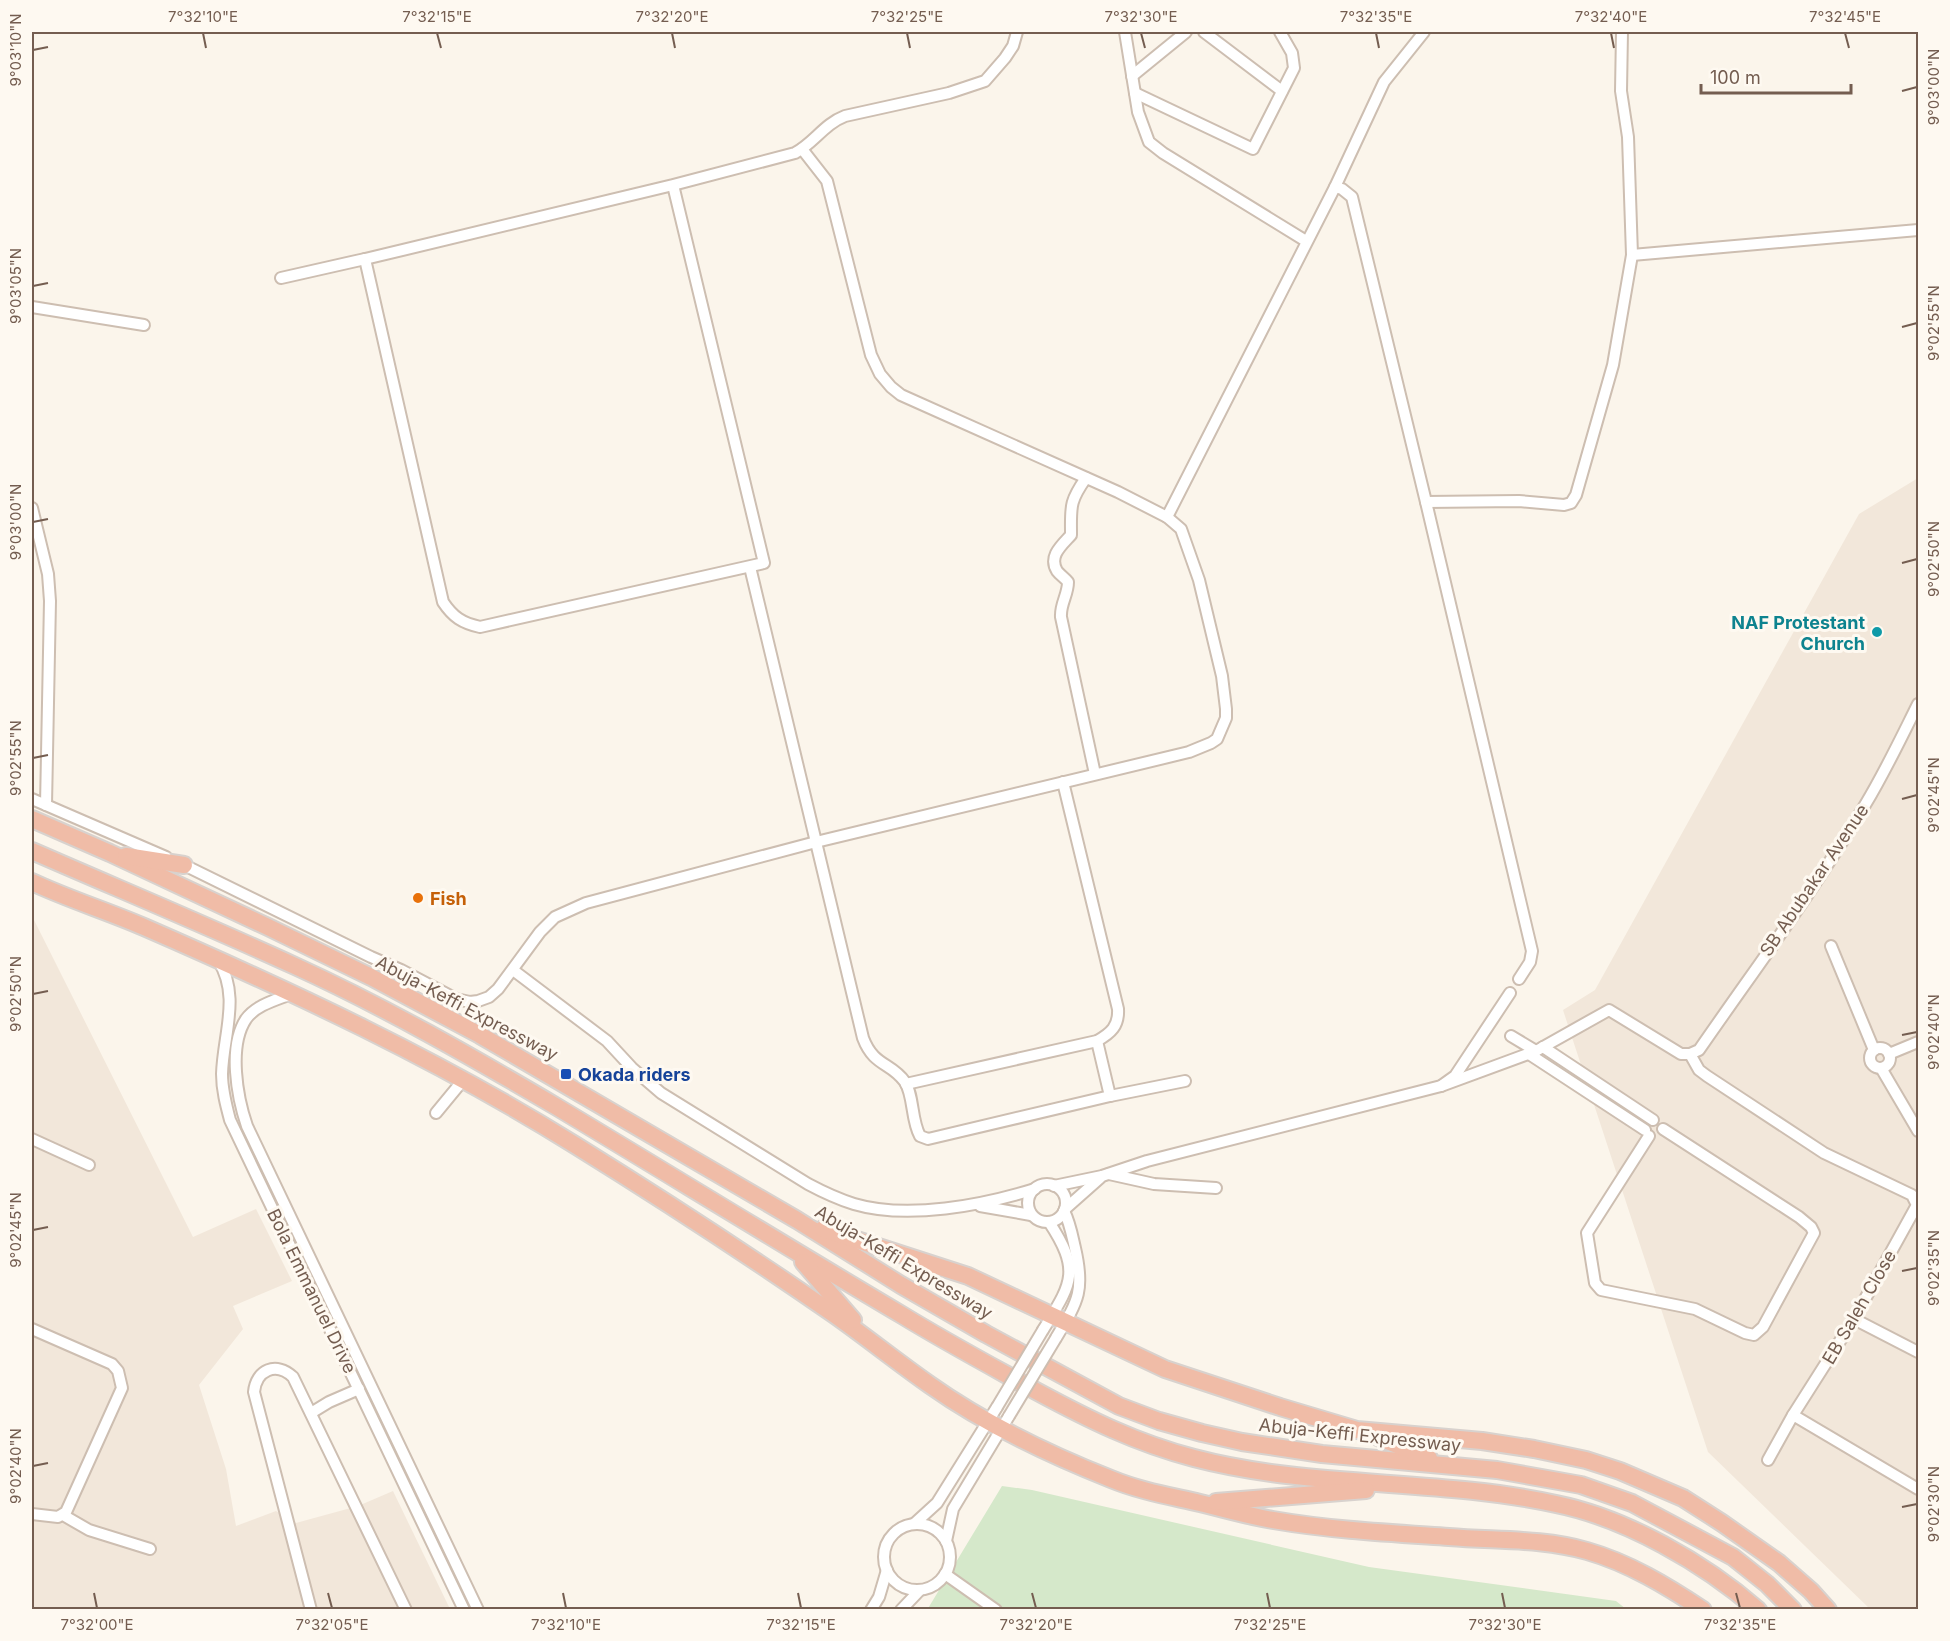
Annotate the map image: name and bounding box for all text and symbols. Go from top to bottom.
text: 7°32'10"E [168,7,238,26]
text: 7°32'15"E [402,7,472,26]
text: 7°32'20"E [636,7,708,26]
text: 7°32'25"E [871,7,943,26]
text: 7°32'30"E [1105,7,1177,26]
text: 7°32'35"E [1340,7,1412,26]
text: 7°32'40"E [1575,7,1647,26]
text: 7°32'45"E [1809,7,1881,26]
text: 9°03'10"N [6,13,25,87]
text: 9°03'00"N [1924,49,1943,125]
scale bar [1701,57,1851,95]
text: 100 m [1710,67,1761,88]
text: 9°03'05"N [6,248,25,324]
text: 9°02'55"N [1924,285,1943,361]
text: 9°03'00"N [6,484,25,560]
text: 9°02'50"N [1924,521,1943,597]
place label: NAF Protestant Church [1731,612,1865,654]
marker: NAF Protestant Church [1870,625,1884,639]
text: 9°02'55"N [6,720,25,796]
text: 9°02'45"N [1924,757,1943,833]
street label: SB Abubakar Avenue [1755,800,1873,960]
place label: Fish [430,888,467,909]
marker: Fish [411,891,425,905]
street label: Abuja-Keffi Expressway [372,951,562,1065]
text: 9°02'50"N [6,956,25,1032]
text: 9°02'40"N [1924,994,1943,1070]
place label: Okada riders [578,1064,691,1085]
marker: Okada riders [559,1067,573,1081]
text: 9°02'45"N [6,1192,25,1268]
street label: Abuja-Keffi Expressway [812,1201,996,1323]
street label: Bola Emmanuel Drive [263,1205,361,1377]
text: 9°02'35"N [1924,1230,1943,1306]
street label: EB Saleh Close [1818,1246,1900,1368]
street label: Abuja-Keffi Expressway [1258,1414,1462,1456]
text: 9°02'40"N [6,1428,25,1504]
text: 9°02'30"N [1924,1466,1943,1542]
text: 7°32'00"E [60,1615,134,1634]
text: 7°32'05"E [296,1615,368,1634]
text: 7°32'10"E [531,1615,601,1634]
text: 7°32'15"E [766,1615,836,1634]
text: 7°32'20"E [1000,1615,1072,1634]
text: 7°32'25"E [1234,1615,1306,1634]
text: 7°32'30"E [1469,1615,1541,1634]
text: 7°32'35"E [1704,1615,1776,1634]

